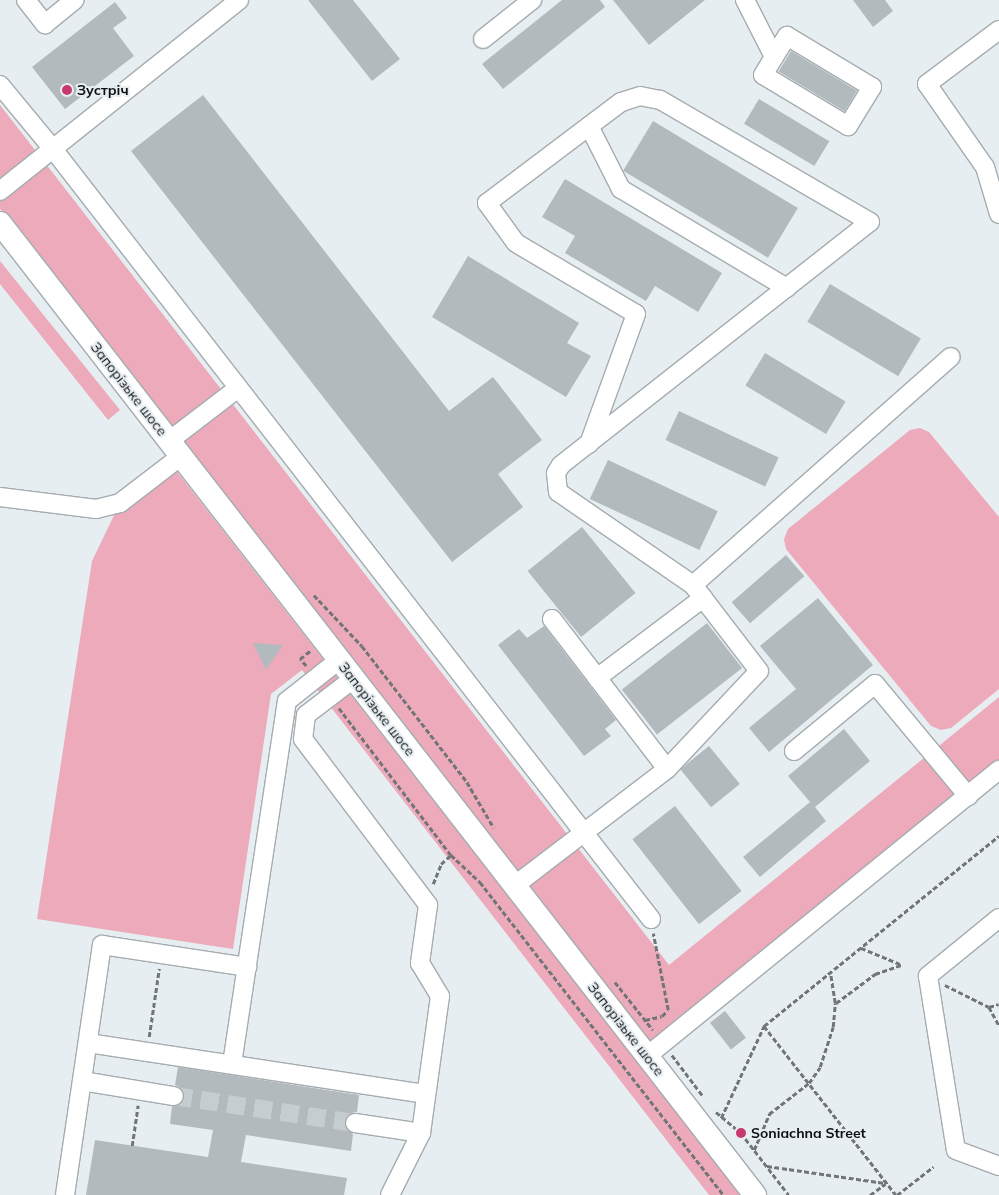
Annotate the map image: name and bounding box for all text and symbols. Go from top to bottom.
place label: Зустріч [77,82,129,98]
marker: Зустріч [61,84,73,96]
street label: Запорізьке шосе [87,339,171,439]
street label: Запорізьке шосе [335,659,419,759]
street label: Запорізьке шосе [584,979,668,1079]
place label: Soniachna Street [751,1125,866,1141]
marker: Soniachna Street [735,1127,747,1139]

